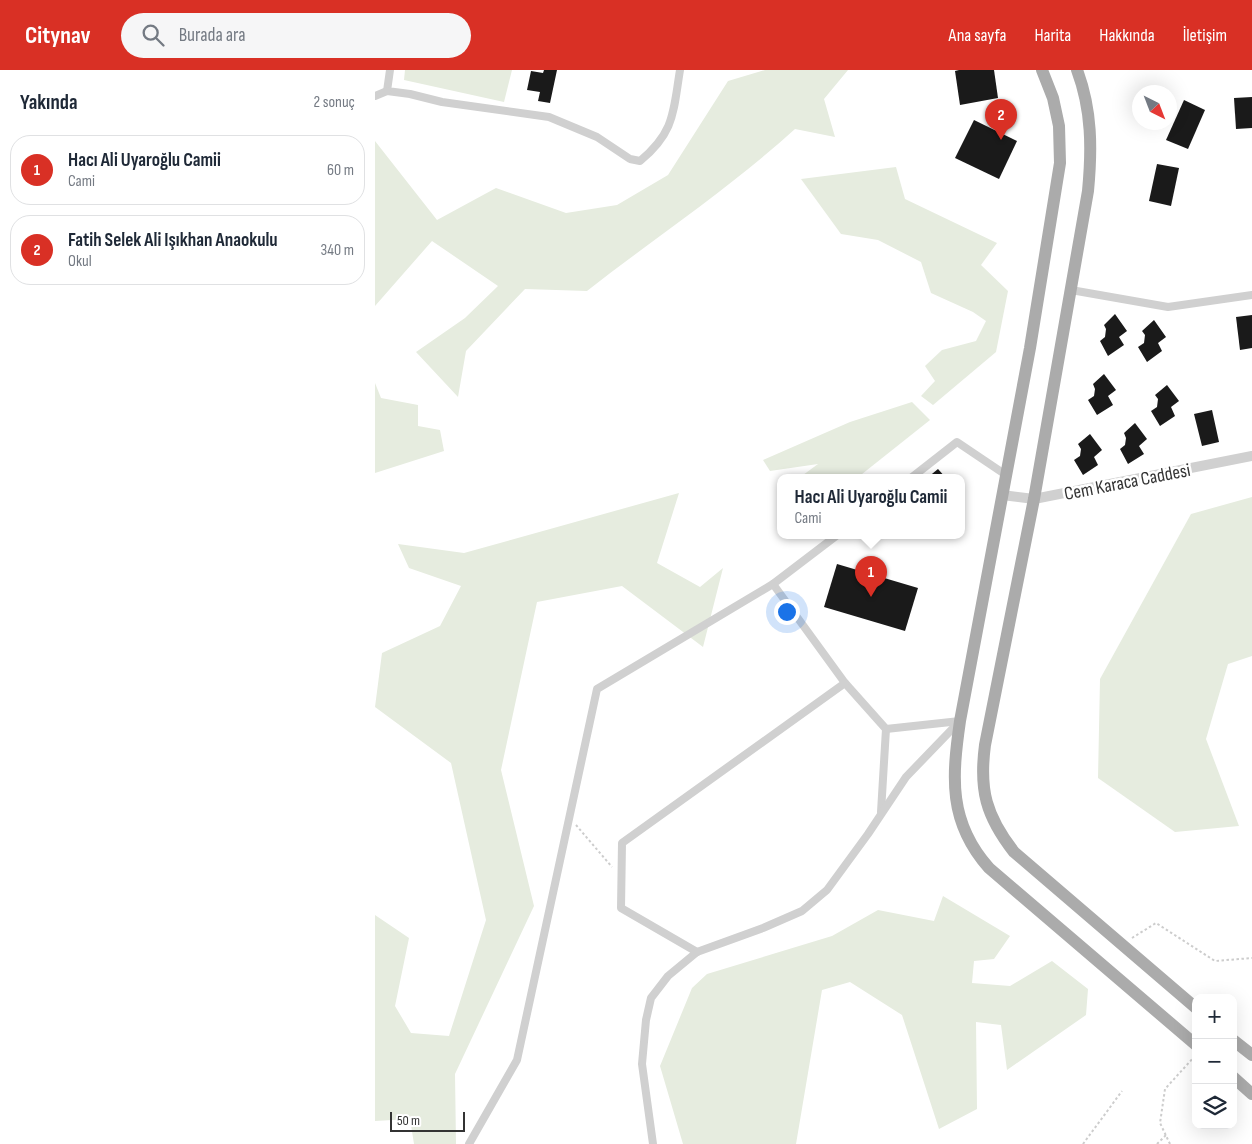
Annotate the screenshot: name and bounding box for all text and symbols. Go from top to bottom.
search box [121,13,471,58]
text: Citynav [25,21,91,50]
icon: search [139,21,167,49]
text: Burada ara [179,24,246,47]
text: Ana sayfa [949,25,1006,46]
text: Harita [1034,25,1071,46]
text: Hakkında [1099,25,1155,46]
text: İletişim [1183,25,1227,46]
north arrow [1132,85,1177,130]
text: Yakında [20,90,77,115]
text: 2 sonuç [314,93,355,112]
pin: 2 [985,99,1017,140]
text: Hacı Ali Uyaroğlu Camii [68,149,221,172]
text: 1 [34,161,40,180]
text: 60 m [327,161,354,180]
text: Cami [68,172,95,191]
text: Fatih Selek Ali Işıkhan Anaokulu [68,229,278,252]
text: 2 [33,241,41,260]
text: 340 m [321,241,354,260]
text: Okul [68,252,92,271]
street label: Cem Karaca Caddesi [1062,459,1192,506]
popup [777,474,965,539]
text: Hacı Ali Uyaroğlu Camii [795,486,947,509]
text: Cami [795,509,822,528]
pin: 1 [855,556,887,597]
your location [774,599,800,625]
map controls [1192,994,1237,1129]
button: + [1192,994,1237,1039]
button: − [1192,1039,1237,1084]
button: layers [1192,1084,1237,1129]
scale bar [390,1109,465,1132]
text: 50 m [397,1112,420,1129]

